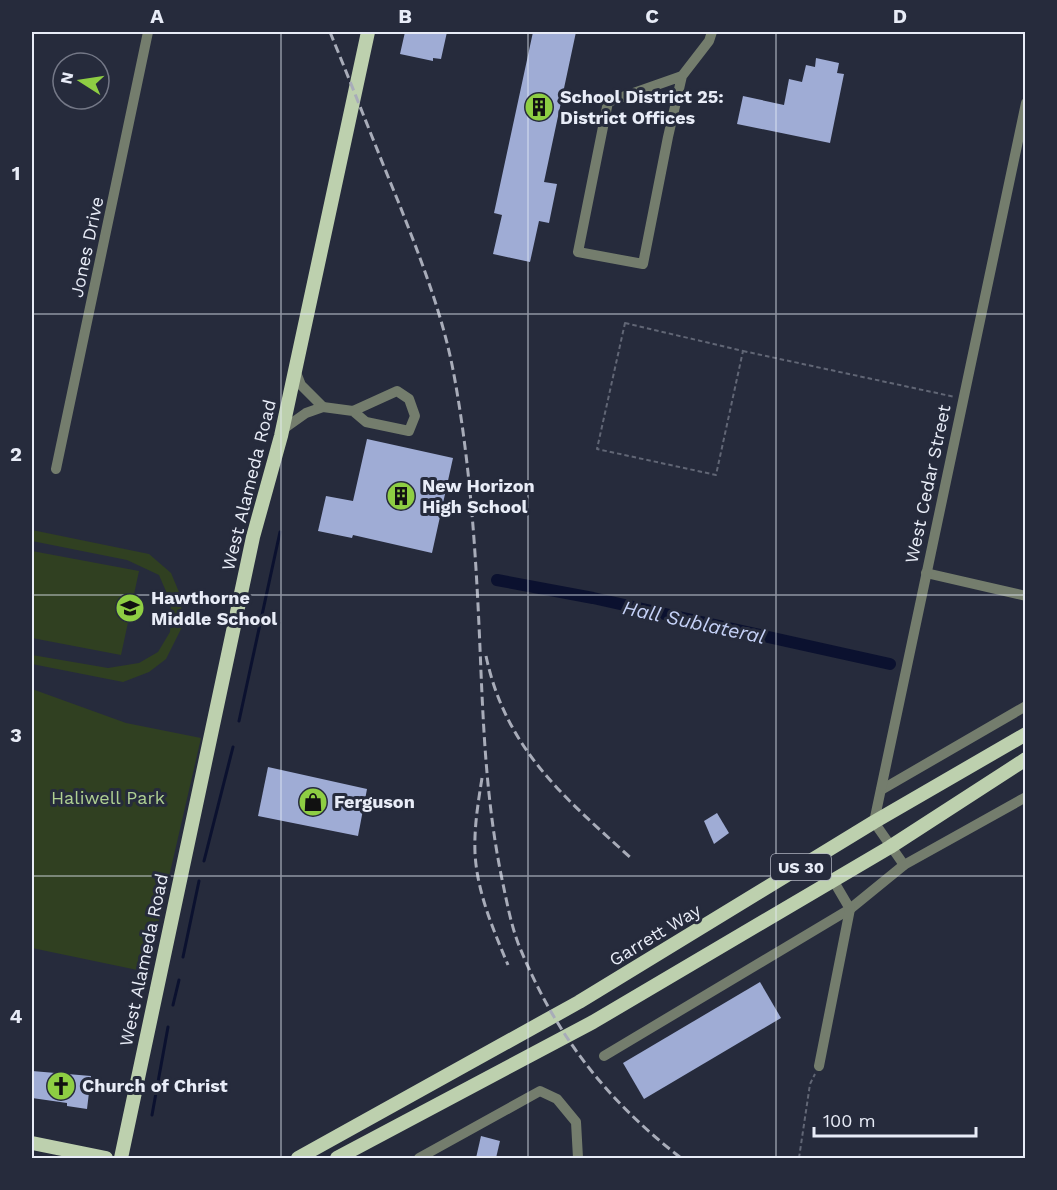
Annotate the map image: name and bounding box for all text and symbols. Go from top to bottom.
text: A [150,4,164,28]
text: B [398,4,412,28]
text: C [645,4,659,28]
text: D [893,4,907,28]
north arrow [51,51,111,111]
text: N [56,70,77,86]
place label: School District 25: District Offices [560,86,724,128]
building icon: School District 25: District Offices [523,91,555,123]
text: 1 [12,161,20,185]
street label: Jones Drive [66,194,107,299]
street label: West Alameda Road [217,397,280,573]
street label: West Cedar Street [900,402,955,565]
text: 2 [10,442,22,466]
place label: New Horizon High School [422,475,535,517]
building icon: New Horizon High School [385,480,417,512]
place label: Hawthorne Middle School [151,587,277,629]
school or university icon: Hawthorne Middle School [114,592,146,624]
water label: Hall Sublateral [621,595,767,649]
text: 3 [10,723,22,747]
shop icon: Ferguson [297,786,329,818]
park label: Haliwell Park [51,787,165,808]
place label: Ferguson [334,791,415,812]
road number: US 30 [771,854,831,880]
street label: West Alameda Road [115,872,172,1048]
street label: Garrett Way [605,899,705,970]
text: 4 [10,1004,23,1028]
church icon: Church of Christ [45,1070,77,1102]
place label: Church of Christ [82,1075,228,1096]
scale bar [814,1100,976,1138]
text: 100 m [823,1110,876,1131]

